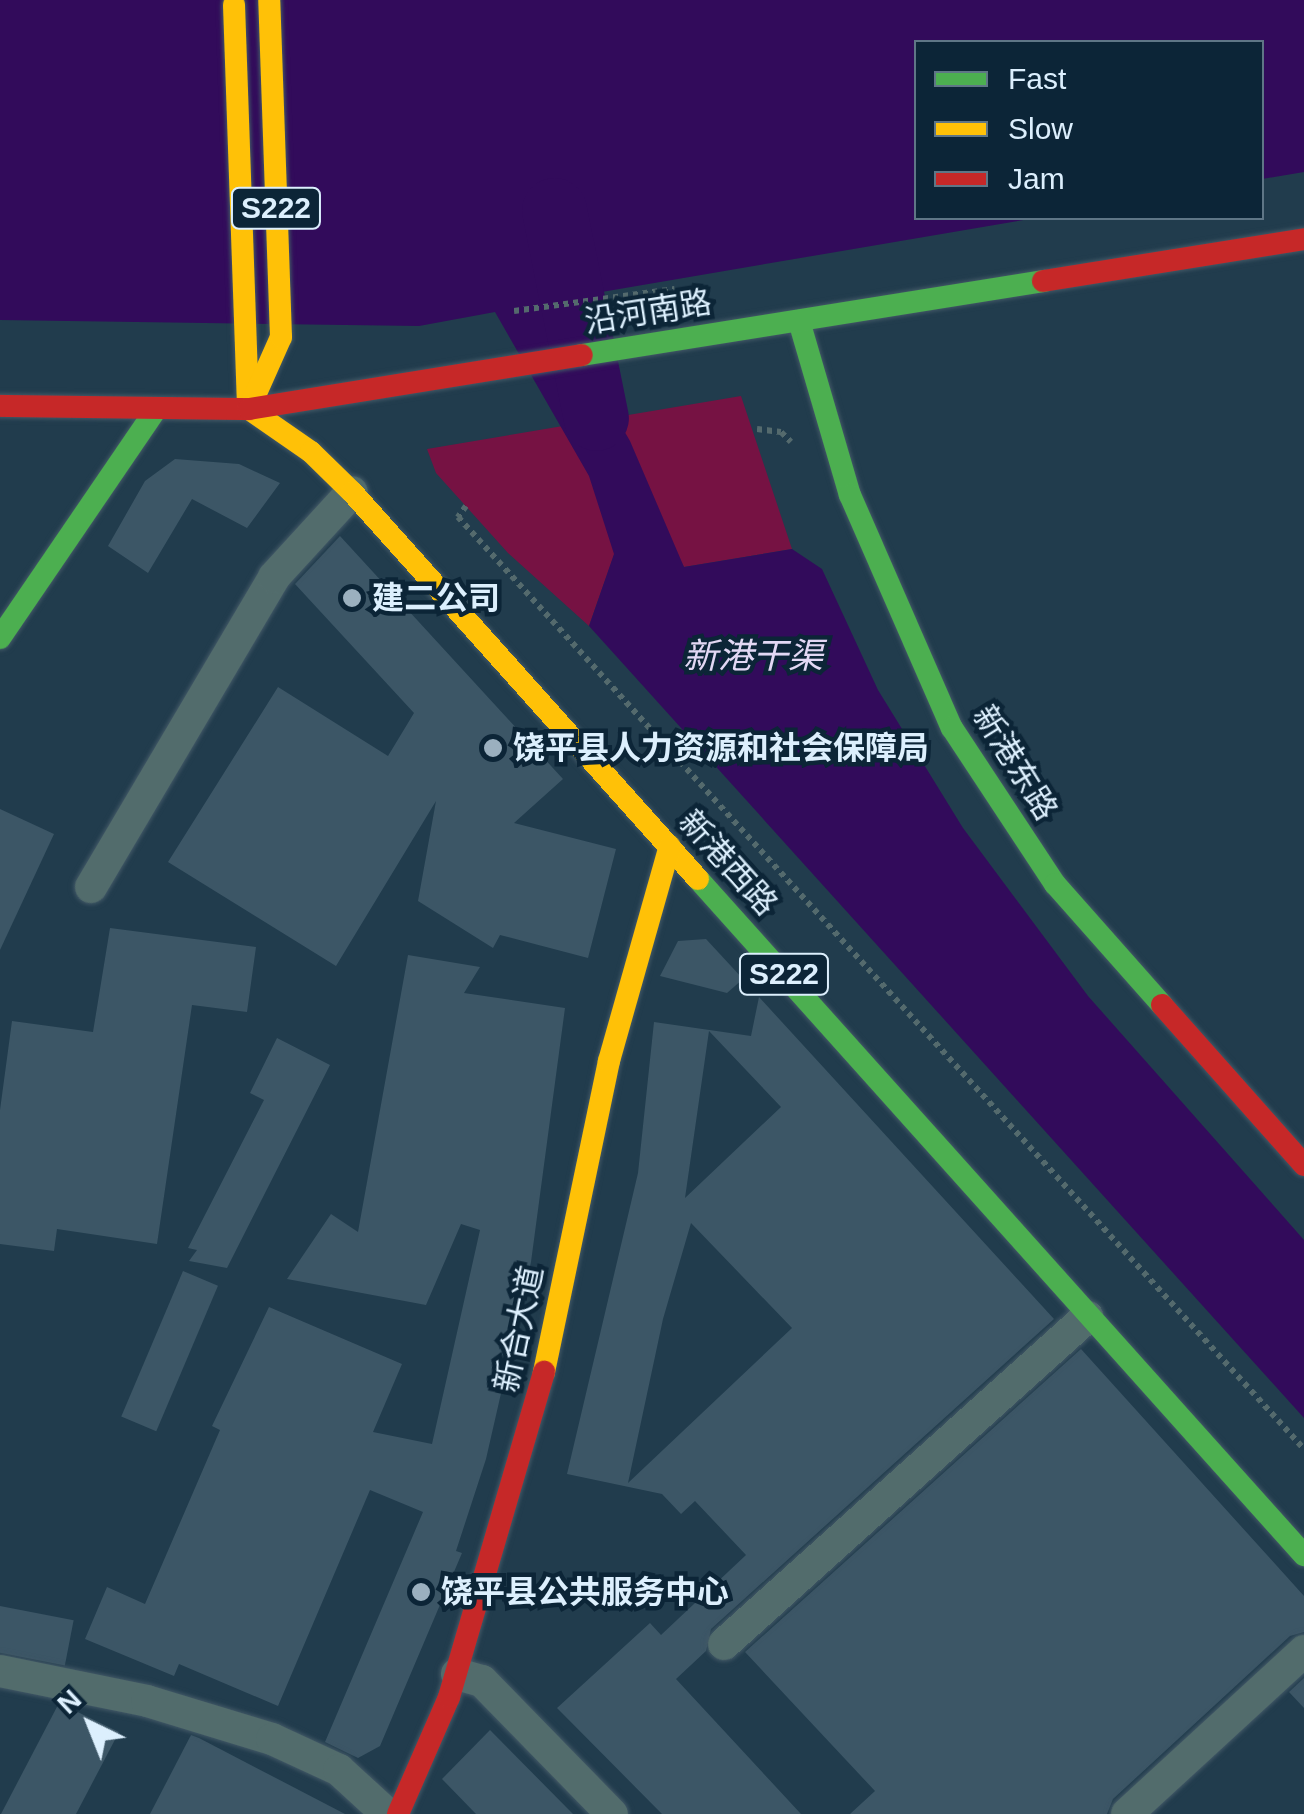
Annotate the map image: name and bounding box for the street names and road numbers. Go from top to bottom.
road number: S222 [228,183,324,233]
street label: 沿河南路 [582,283,714,341]
street label: 新港东路 [965,699,1065,827]
street label: 新港西路 [671,803,785,923]
road number: S222 [736,949,832,999]
street label: 新合大道 [487,1262,551,1396]

